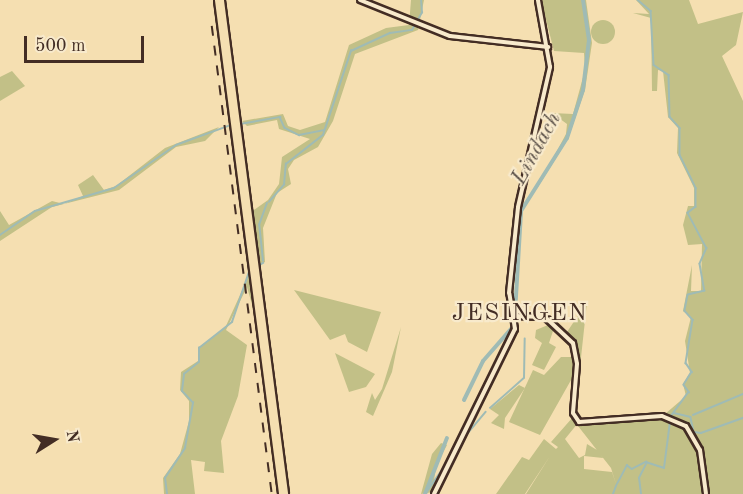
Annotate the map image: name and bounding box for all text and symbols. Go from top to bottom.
scale bar [27,24,147,62]
text: 500 m [35,37,86,55]
water label: Lindach [506,108,568,190]
district label: JESINGEN [452,301,588,329]
north arrow [24,410,84,470]
text: N [63,429,81,444]

